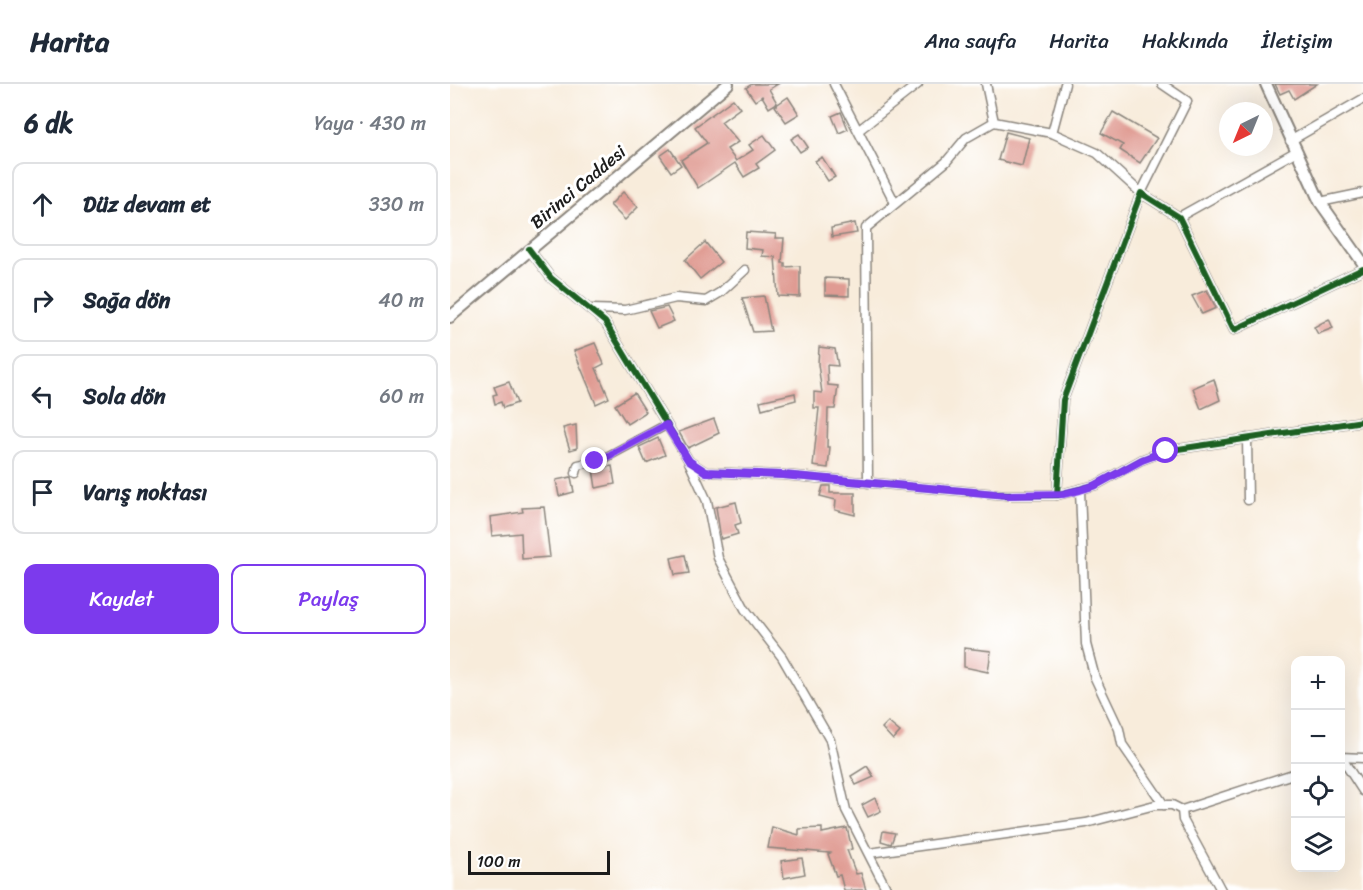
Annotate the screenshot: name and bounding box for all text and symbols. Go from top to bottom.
text: Harita [30,17,109,66]
text: Ana sayfa [924,22,1016,60]
text: Harita [1049,22,1109,60]
text: Hakkında [1142,22,1228,60]
text: İletişim [1261,22,1333,60]
text: 6 dk [24,100,73,146]
north arrow [1219,102,1273,156]
text: Yaya · 430 m [314,106,426,141]
street label: Birinci Caddesi [523,136,634,237]
text: Düz devam et [83,185,211,224]
text: 330 m [369,187,424,222]
icon: ahead [26,188,59,221]
text: Sağa dön [83,281,170,320]
text: 40 m [378,283,424,318]
icon: right [26,284,59,317]
text: Sola dön [83,377,166,416]
text: 60 m [379,379,424,414]
icon: left [26,380,59,413]
route start [1152,437,1178,463]
route end [581,447,607,473]
text: Varış noktası [83,473,207,512]
icon: arrive [26,476,59,509]
button: Kaydet [24,564,219,634]
button: Paylaş [231,564,426,634]
map controls [1291,656,1345,872]
button: + [1291,656,1345,710]
button: − [1291,710,1345,764]
button: locate [1291,764,1345,818]
button: layers [1291,818,1345,872]
text: 100 m [477,847,521,876]
scale bar [468,848,610,876]

